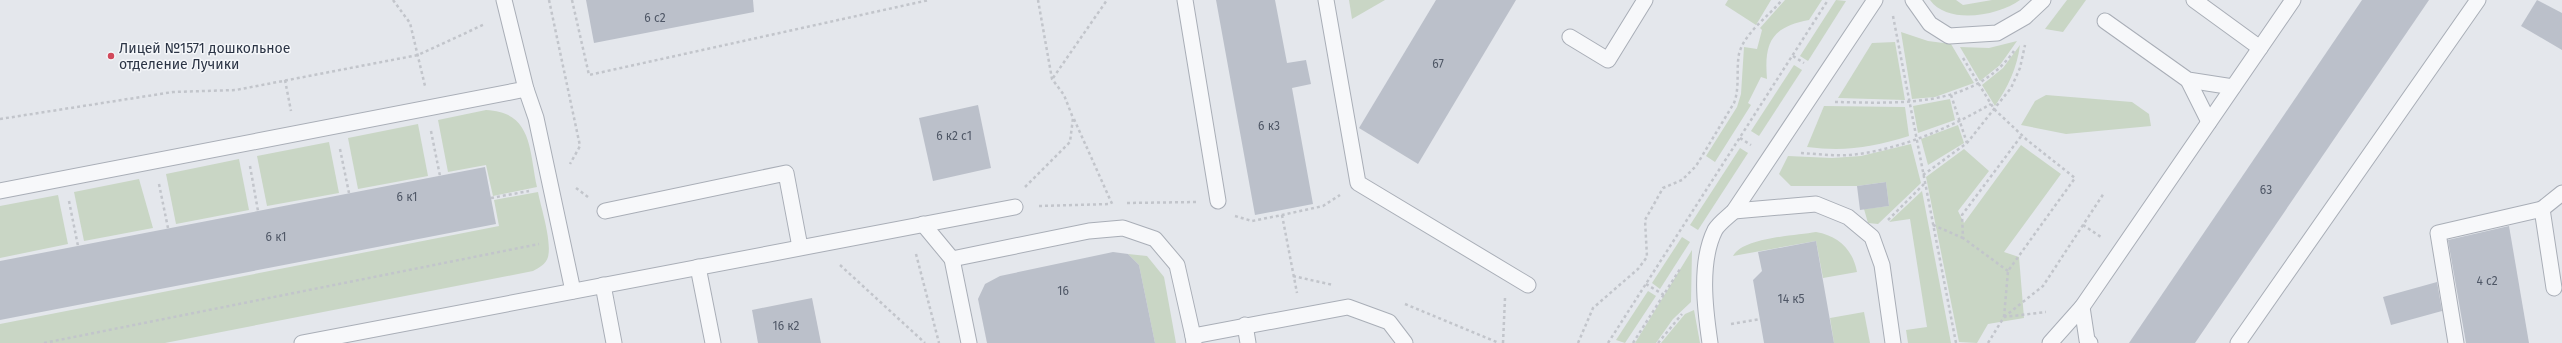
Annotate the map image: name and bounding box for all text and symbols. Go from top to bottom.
house number: 6 с2 [644,11,666,25]
place label: Лицей №1571 дошкольное отделение Лучики [119,40,290,73]
marker: Лицей №1571 дошкольное отделение Лучики [106,51,116,61]
house number: 67 [1432,57,1444,71]
house number: 6 к3 [1258,119,1280,133]
house number: 6 к2 с1 [936,129,972,143]
house number: 63 [2260,183,2272,197]
house number: 6 к1 [397,190,417,204]
house number: 6 к1 [266,230,286,244]
house number: 4 с2 [2476,274,2498,288]
house number: 16 [1057,284,1069,298]
house number: 14 к5 [1778,292,1804,306]
house number: 16 к2 [773,319,800,333]

